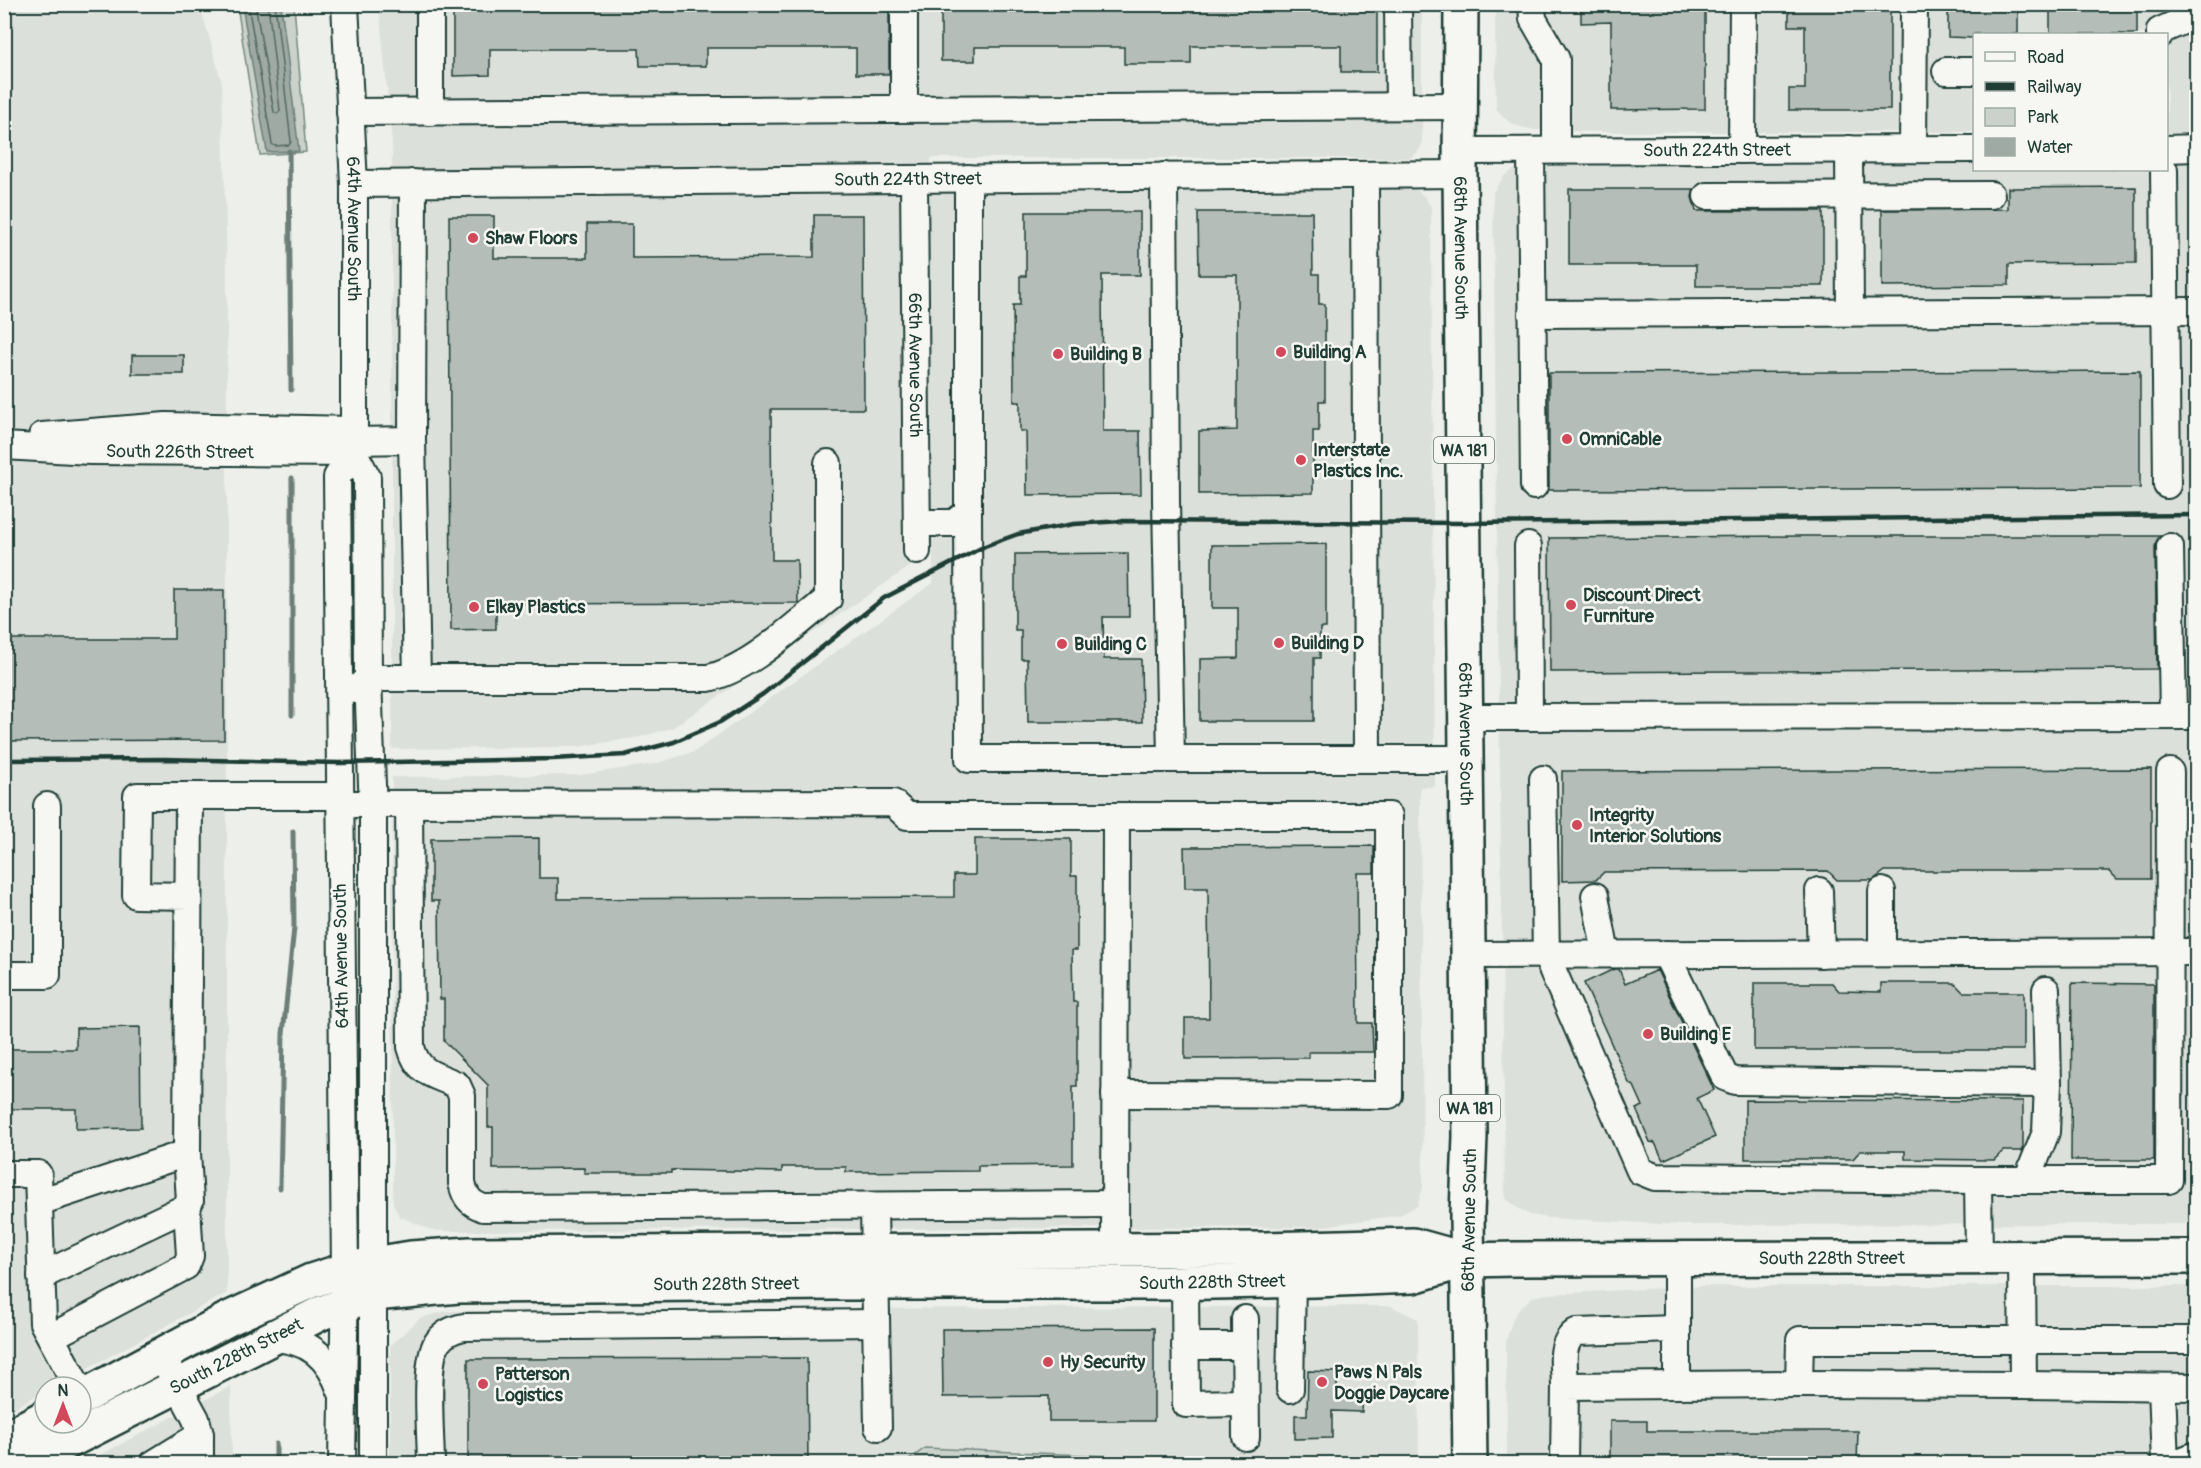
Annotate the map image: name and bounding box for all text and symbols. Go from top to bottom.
legend [1973,33,2168,171]
text: Road [2027,46,2064,69]
text: Railway [2027,76,2082,99]
text: Park [2027,106,2059,129]
text: Water [2027,136,2073,159]
street label: South 224th Street [1643,139,1792,162]
street label: 64th Avenue South [341,156,365,301]
street label: South 224th Street [834,167,983,192]
street label: 68th Avenue South [1448,176,1473,320]
place label: Shaw Floors [485,227,578,250]
marker: Shaw Floors [466,231,480,245]
street label: 66th Avenue South [903,292,927,438]
place label: Building A [1293,341,1367,364]
place label: Building B [1070,343,1142,366]
marker: Building A [1274,345,1288,359]
marker: Building B [1051,347,1065,361]
place label: OmniCable [1579,428,1662,451]
marker: OmniCable [1560,432,1574,446]
road number: WA 181 [1434,437,1494,463]
place label: Interstate Plastics Inc. [1313,439,1404,483]
street label: South 226th Street [106,440,255,464]
marker: Interstate Plastics Inc. [1294,453,1308,467]
place label: Discount Direct Furniture [1583,584,1701,628]
place label: Elkay Plastics [486,596,586,619]
marker: Discount Direct Furniture [1564,598,1578,612]
marker: Elkay Plastics [467,600,481,614]
place label: Building D [1291,632,1364,655]
place label: Building C [1074,633,1147,656]
marker: Building D [1272,636,1286,650]
marker: Building C [1055,637,1069,651]
street label: 68th Avenue South [1453,662,1478,806]
place label: Integrity Interior Solutions [1589,804,1722,848]
marker: Integrity Interior Solutions [1570,818,1584,832]
street label: 64th Avenue South [329,883,354,1029]
place label: Building E [1660,1023,1732,1046]
marker: Building E [1641,1027,1655,1041]
road number: WA 181 [1440,1095,1500,1121]
street label: 68th Avenue South [1457,1148,1482,1292]
street label: South 228th Street [1758,1247,1906,1270]
street label: South 228th Street [1139,1270,1286,1295]
street label: South 228th Street [653,1272,800,1296]
street label: South 228th Street [166,1313,308,1400]
place label: Hy Security [1060,1351,1145,1374]
marker: Hy Security [1041,1355,1055,1369]
place label: Paws N Pals Doggie Daycare [1334,1361,1450,1405]
place label: Patterson Logistics [495,1363,570,1407]
north arrow [33,1375,93,1435]
marker: Paws N Pals Doggie Daycare [1315,1375,1329,1389]
marker: Patterson Logistics [476,1377,490,1391]
text: N [58,1381,69,1401]

